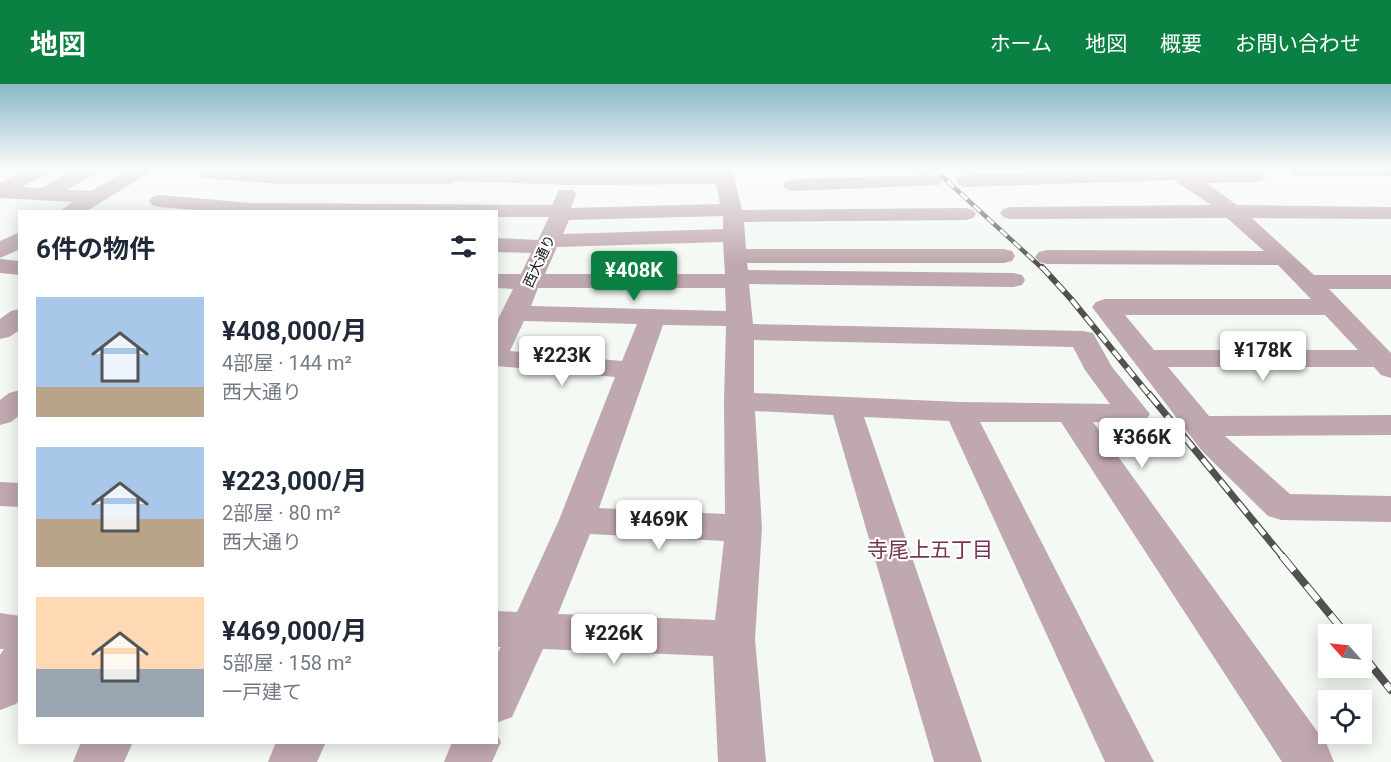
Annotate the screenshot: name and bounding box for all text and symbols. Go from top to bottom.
text: 地図 [30,28,86,61]
text: ホーム [990,32,1052,56]
text: 地図 [1085,32,1127,56]
text: 概要 [1160,32,1202,56]
text: お問い合わせ [1235,32,1361,56]
icon: filters [447,230,480,263]
street label: 西大通り [520,232,558,290]
text: 6件の物件 [36,234,155,264]
pin: ¥408K [592,251,676,302]
text: ¥408K [605,258,663,282]
text: ¥408,000/月 [222,316,368,346]
icon: home [84,321,156,393]
pin: ¥178K [1221,331,1305,382]
pin: ¥223K [520,336,604,387]
text: ¥178K [1234,338,1292,362]
text: ¥223K [533,343,591,367]
text: 4部屋 · 144 m² [222,351,352,375]
text: 西大通り [222,380,302,404]
pin: ¥366K [1100,418,1184,469]
text: ¥366K [1113,425,1171,449]
text: ¥223,000/月 [222,466,368,496]
icon: home [84,471,156,543]
pin: ¥469K [617,500,701,551]
text: 2部屋 · 80 m² [222,501,341,525]
text: ¥469K [630,507,688,531]
text: 西大通り [222,530,302,554]
district label: 寺尾上五丁目 [867,538,993,562]
pin: ¥226K [572,614,656,665]
text: ¥469,000/月 [222,616,368,646]
icon: home [84,621,156,693]
text: ¥226K [585,621,643,645]
north arrow [1318,624,1372,678]
map controls [1318,624,1372,744]
text: 5部屋 · 158 m² [222,651,352,675]
text: 一戸建て [222,680,302,704]
button: locate [1318,690,1372,744]

